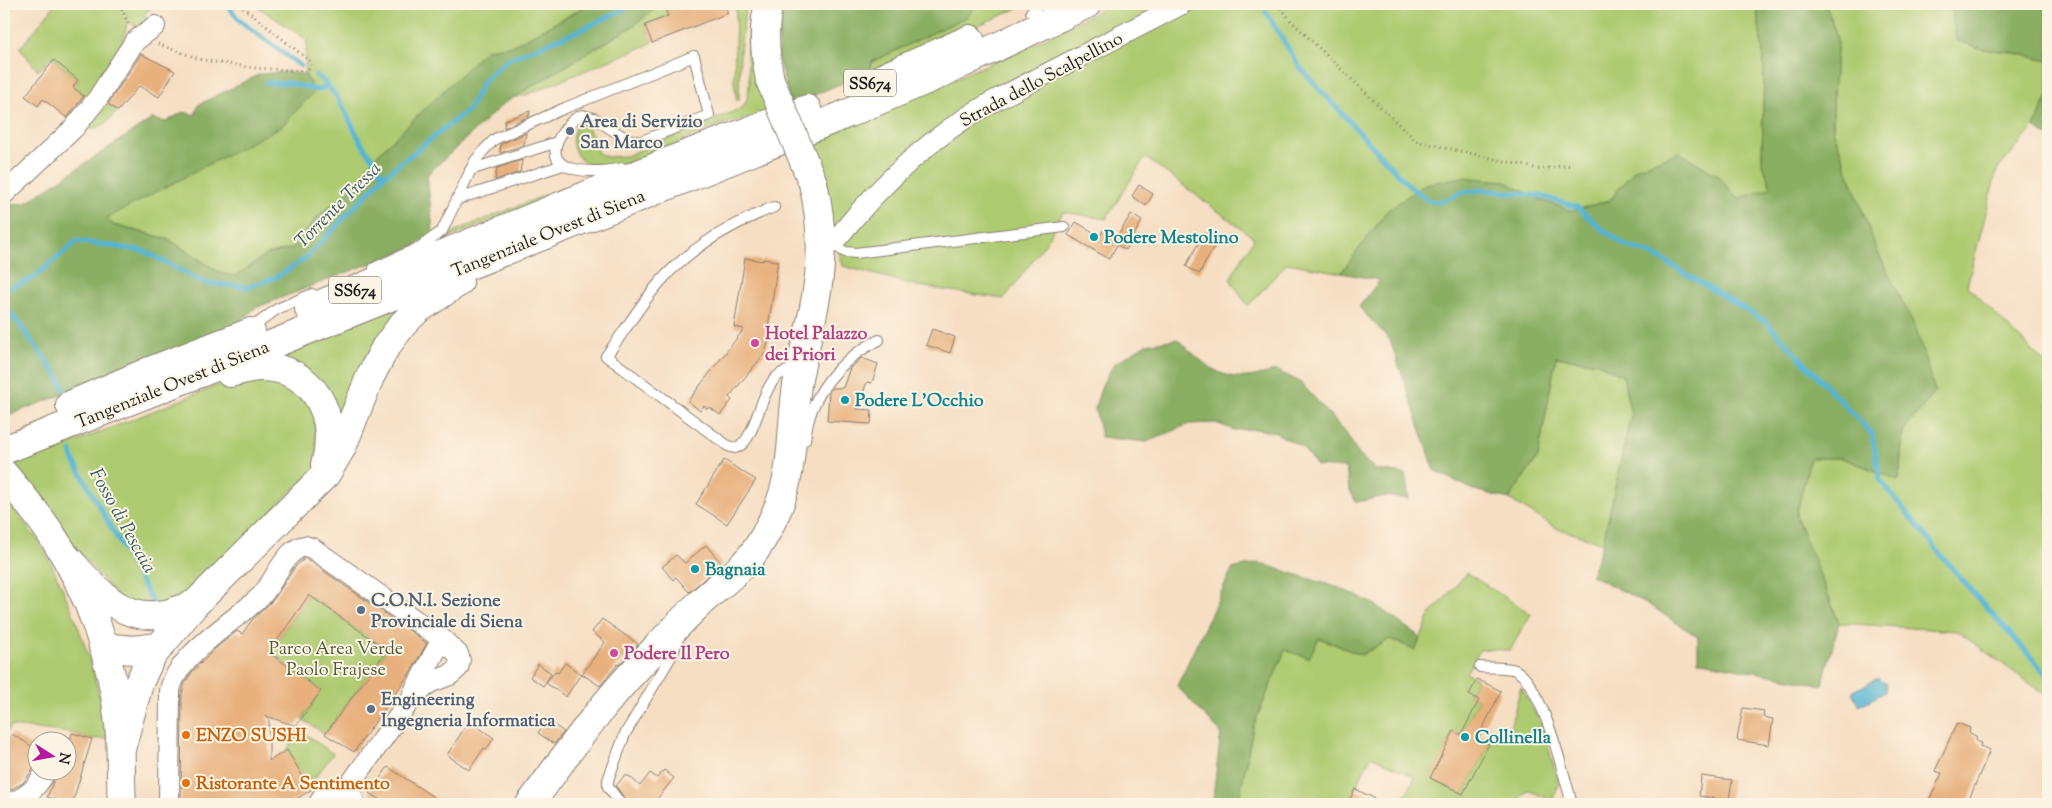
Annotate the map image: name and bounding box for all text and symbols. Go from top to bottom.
street label: Strada dello Scalpellino [956,27,1128,135]
road number: SS674 [844,70,896,96]
place label: Area di Servizio San Marco [580,110,703,157]
marker: Area di Servizio San Marco [564,125,576,137]
water label: Torrente Tressa [289,156,388,255]
street label: Tangenziale Ovest di Siena [448,184,649,286]
place label: Podere Mestolino [1104,226,1239,252]
marker: Podere Mestolino [1088,231,1100,243]
road number: SS674 [329,276,381,304]
place label: Hotel Palazzo dei Priori [765,322,867,369]
street label: Tangenziale Ovest di Siena [72,335,273,437]
marker: Hotel Palazzo dei Priori [749,337,761,349]
place label: Podere L'Occhio [855,389,984,415]
marker: Podere L'Occhio [839,394,851,406]
water label: Fosso di Pescaia [82,464,162,579]
place label: Bagnaia [705,558,766,584]
marker: Bagnaia [689,563,701,575]
place label: C.O.N.I. Sezione Provinciale di Siena [371,589,523,636]
marker: C.O.N.I. Sezione Provinciale di Siena [355,604,367,616]
park label: Parco Area Verde Paolo Frajese [269,637,403,684]
place label: Podere Il Pero [624,642,730,668]
marker: Podere Il Pero [608,647,620,659]
place label: Engineering Ingegneria Informatica [381,688,556,735]
marker: Engineering Ingegneria Informatica [365,703,377,715]
place label: ENZO SUSHI [196,724,307,750]
place label: Collinella [1475,726,1552,752]
marker: ENZO SUSHI [180,729,192,741]
north arrow [28,730,78,780]
marker: Collinella [1459,731,1471,743]
text: N [52,751,74,765]
place label: Ristorante A Sentimento [196,772,390,798]
marker: Ristorante A Sentimento [180,777,192,789]

